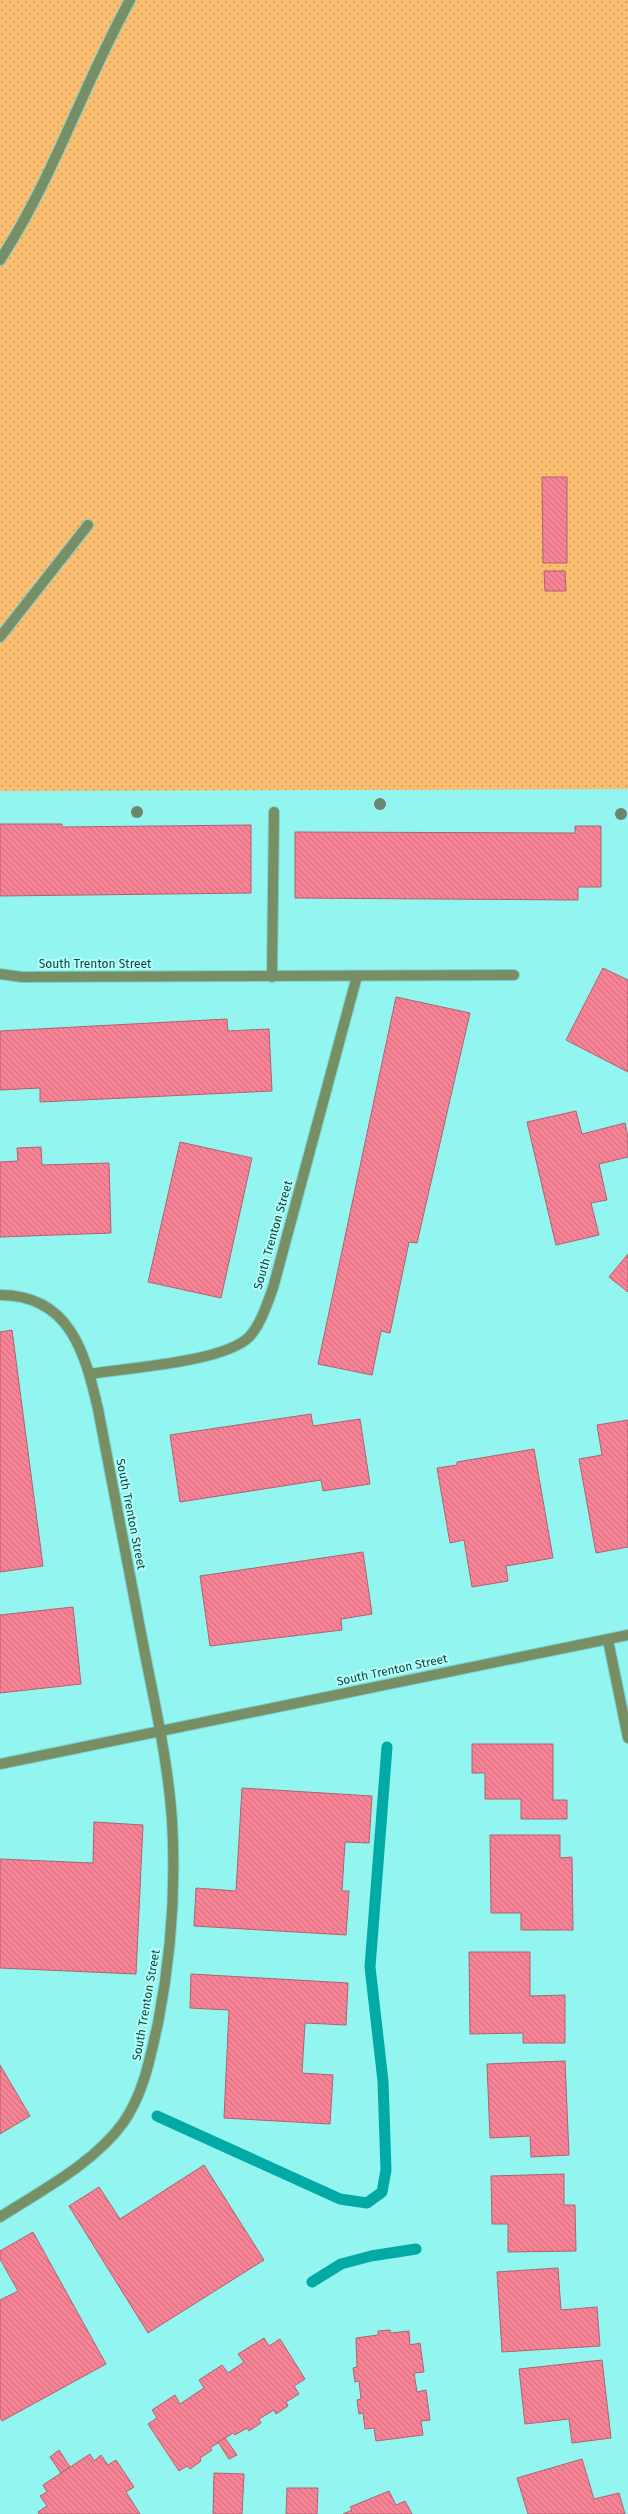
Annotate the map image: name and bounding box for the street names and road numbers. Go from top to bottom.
street label: South Trenton Street [39,957,152,971]
street label: South Trenton Street [251,1178,295,1291]
street label: South Trenton Street [113,1457,149,1571]
street label: South Trenton Street [335,1651,449,1689]
street label: South Trenton Street [129,1948,163,2062]

